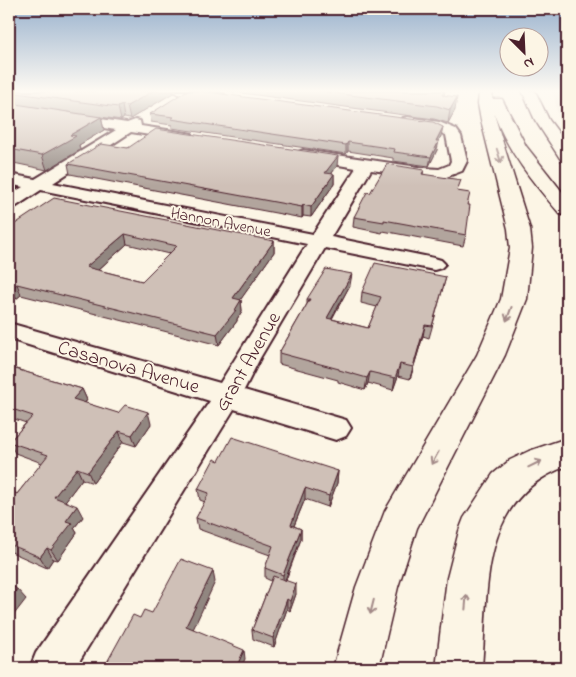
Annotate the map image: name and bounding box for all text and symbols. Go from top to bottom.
north arrow [498,28,548,78]
text: N [520,51,537,74]
one-way arrow [494,147,504,163]
street label: Hannon Avenue [168,201,274,245]
one-way arrow [504,306,513,321]
street label: Grant Avenue [209,307,289,418]
street label: Casanova Avenue [54,334,203,403]
one-way arrow [430,451,440,466]
one-way arrow [527,459,542,468]
one-way arrow [461,595,471,611]
one-way arrow [367,599,376,615]

